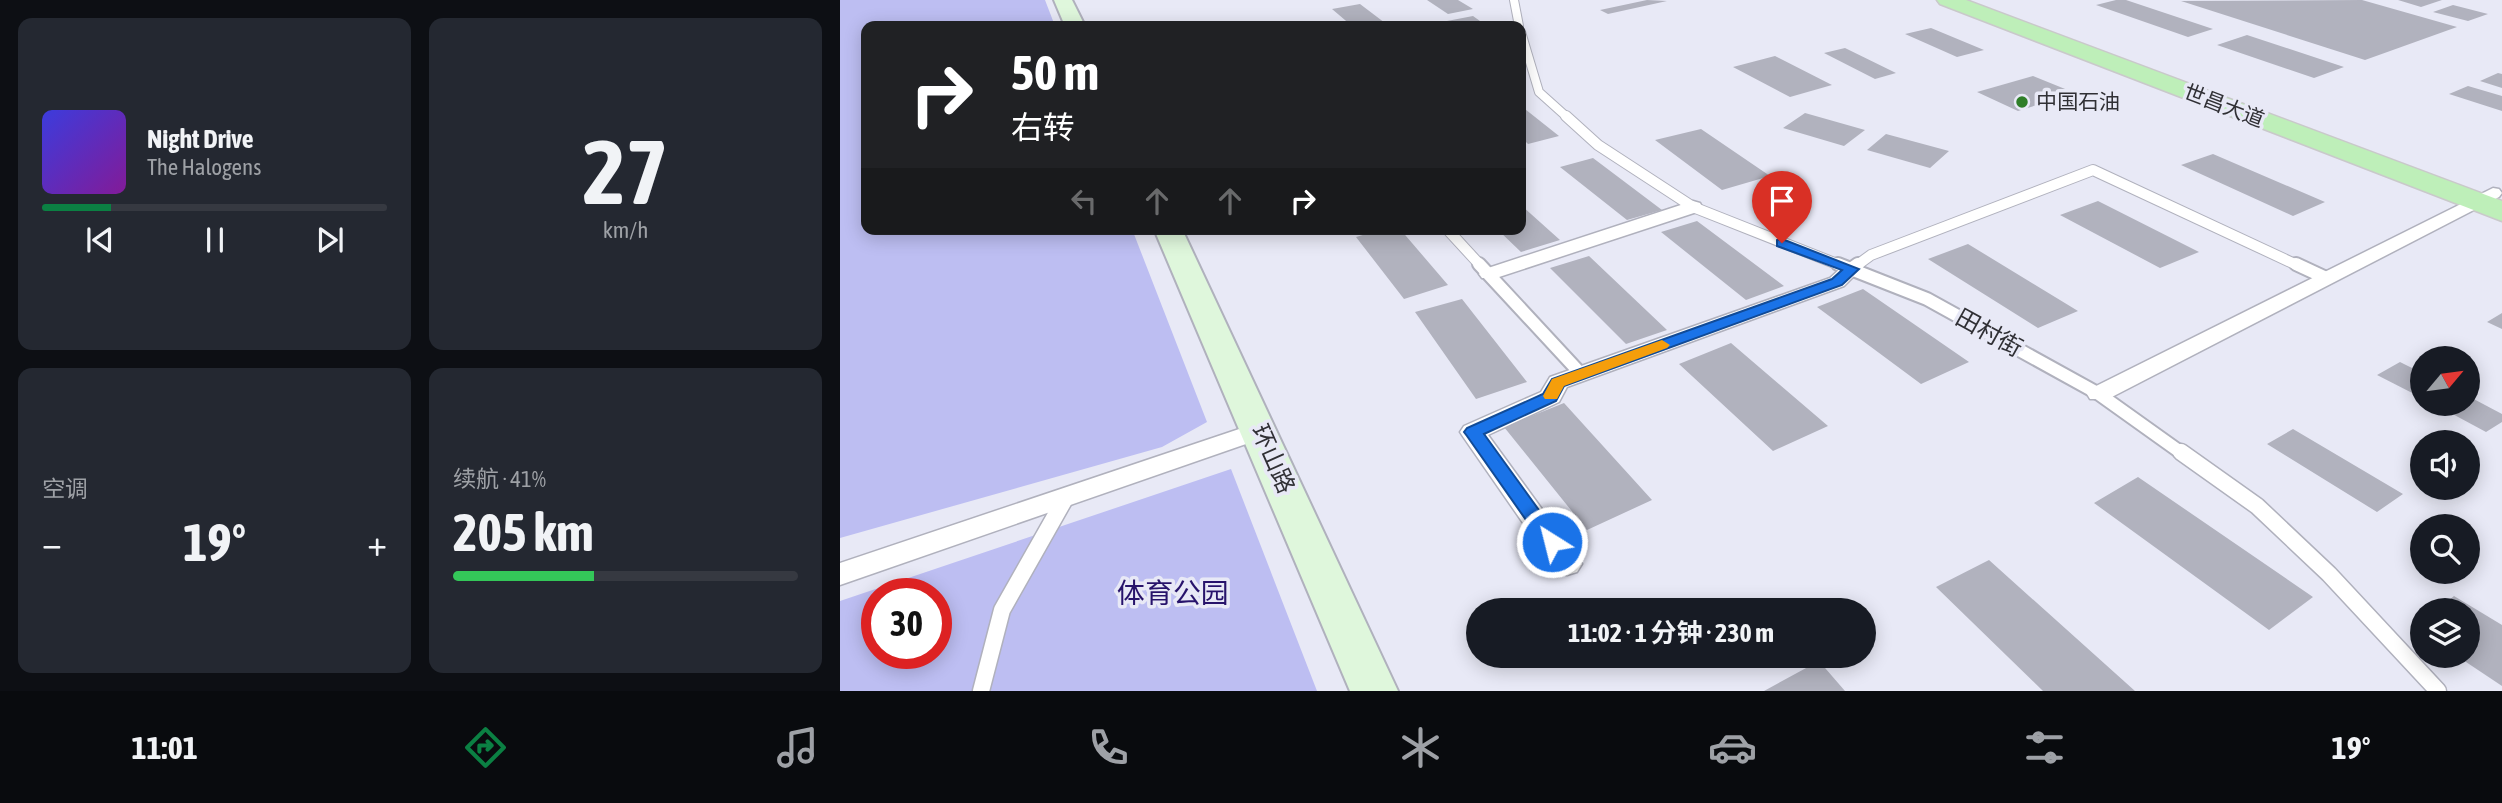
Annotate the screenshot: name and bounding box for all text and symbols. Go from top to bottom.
text: 50 m [1011,44,1099,100]
icon: right [896,49,987,140]
street label: 世昌大道 [2181,79,2268,131]
place label: 中国石油 [2036,89,2120,113]
marker: 中国石油 [2014,94,2030,110]
text: 右转 [1011,109,1075,146]
text: 27 [583,119,668,223]
text: Night Drive [147,124,254,154]
text: The Halogens [147,154,261,180]
pin [1752,171,1812,243]
icon: left [1065,182,1103,220]
icon: ahead [1138,182,1176,220]
icon: ahead [1211,182,1249,220]
icon: right [1284,182,1322,220]
icon: arrive [1763,182,1801,220]
text: km/h [603,217,648,243]
icon: previous [81,221,119,259]
icon: pause [196,221,234,259]
icon: next [311,221,349,259]
street label: 田村街 [1951,303,2027,362]
north arrow [2410,346,2480,416]
map controls [2410,346,2480,668]
street label: 环山路 [1246,420,1300,497]
button: sound [2410,430,2480,500]
text: 续航 · 41% [453,466,546,492]
text: 空调 [42,476,88,502]
text: 205 km [453,502,594,562]
position arrow [1515,505,1589,579]
text: 19° [183,512,246,572]
button: search [2410,514,2480,584]
text: − [42,521,62,564]
text: + [367,521,387,564]
park label: 体育公园 [1117,577,1229,609]
speed limit sign: 30 [861,578,952,669]
button: layers [2410,598,2480,668]
text: 11:02 · 1 分钟 · 230 m [1568,618,1774,648]
icon: directions [461,723,510,772]
icon: music [773,723,822,772]
icon: phone [1084,723,1133,772]
icon: climate [1396,723,1445,772]
icon: car [1708,723,1757,772]
icon: filters [2020,723,2069,772]
text: 11:01 [131,729,198,766]
text: 19° [2332,729,2371,766]

